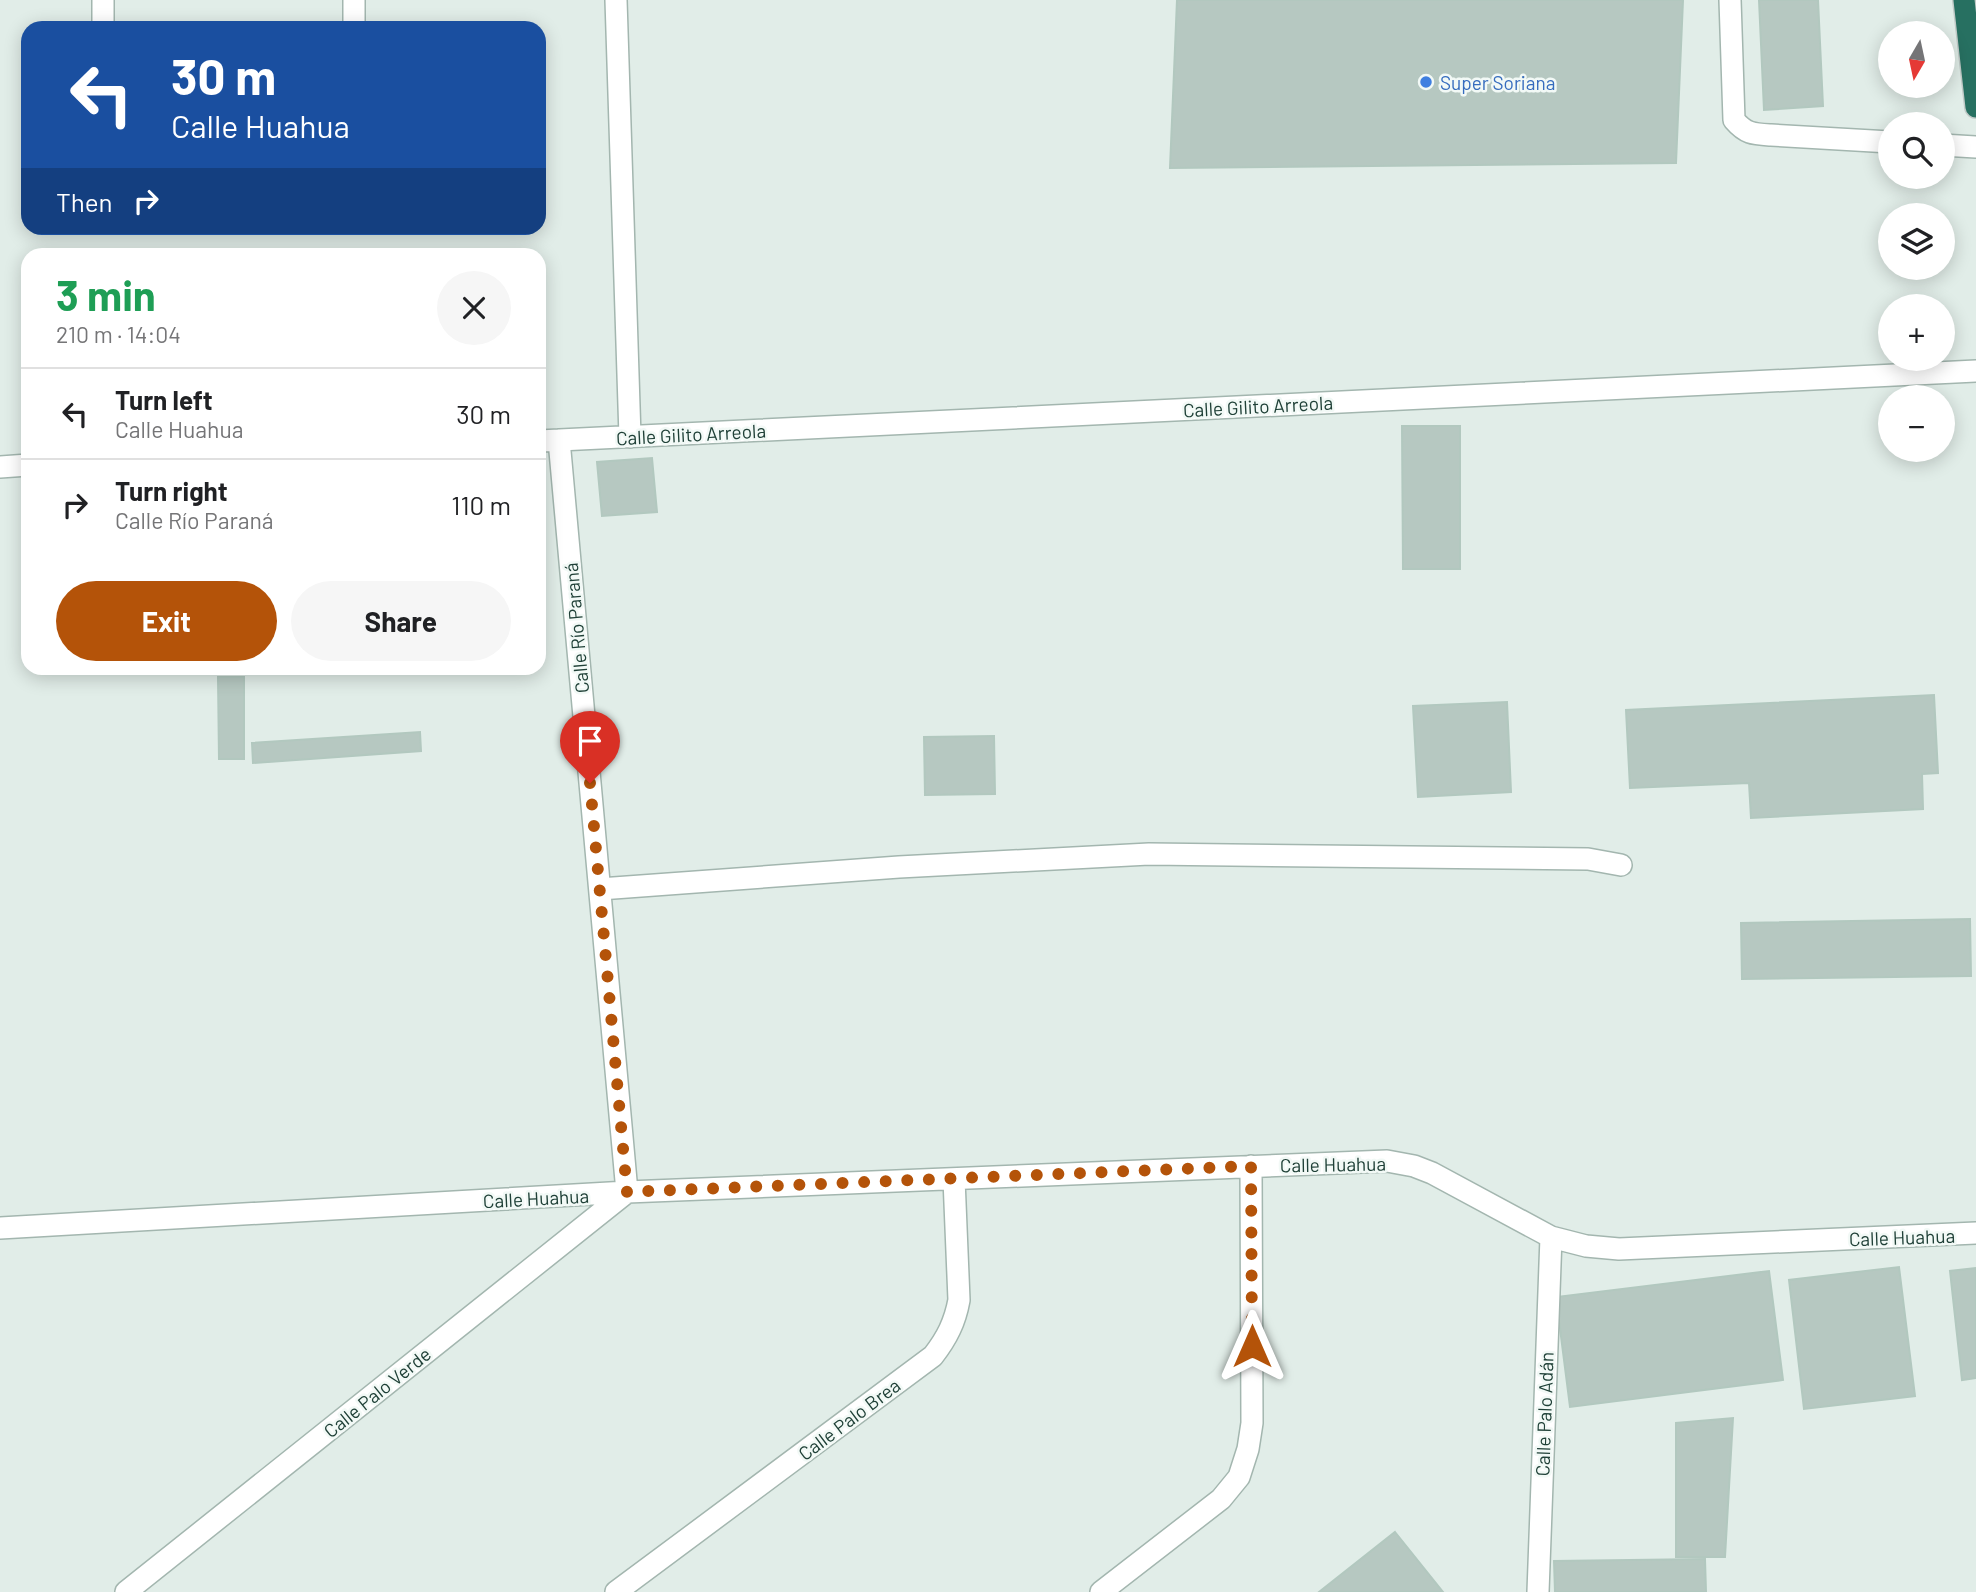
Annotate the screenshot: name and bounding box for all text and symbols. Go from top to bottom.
north arrow [1878,21,1955,98]
map controls [1878,21,1955,462]
text: 30 m [171,46,276,105]
icon: left [56,49,147,140]
place label: Super Soriana [1440,71,1555,94]
marker: Super Soriana [1418,74,1434,90]
text: Calle Huahua [171,106,350,144]
button: search [1878,112,1955,189]
icon: right [127,182,165,220]
text: Then [56,186,113,217]
button: layers [1878,203,1955,280]
text: 3 min [56,269,156,319]
button: close [437,271,511,345]
button: + [1878,294,1955,371]
text: 210 m · 14:04 [56,320,181,348]
text: Turn left [115,384,213,415]
button: − [1878,385,1955,462]
street label: Calle Gilito Arreola [1182,391,1334,421]
icon: left [56,395,94,433]
text: 30 m [456,398,511,429]
text: Calle Huahua [115,415,244,443]
street label: Calle Gilito Arreola [615,419,767,449]
text: Turn right [115,475,228,506]
icon: right [56,486,94,524]
text: 110 m [451,489,511,520]
text: Calle Río Paraná [115,506,274,534]
street label: Calle Río Paraná [559,562,593,694]
button: Exit [56,581,277,661]
button: Share [291,581,511,661]
pin [560,711,620,783]
icon: arrive [571,722,609,760]
street label: Calle Huahua [1280,1152,1386,1176]
street label: Calle Huahua [482,1184,590,1212]
street label: Calle Huahua [1849,1224,1955,1250]
position arrow [1215,1309,1289,1383]
street label: Calle Palo Verde [319,1342,435,1442]
street label: Calle Palo Adán [1530,1351,1558,1477]
street label: Calle Palo Brea [793,1373,905,1465]

